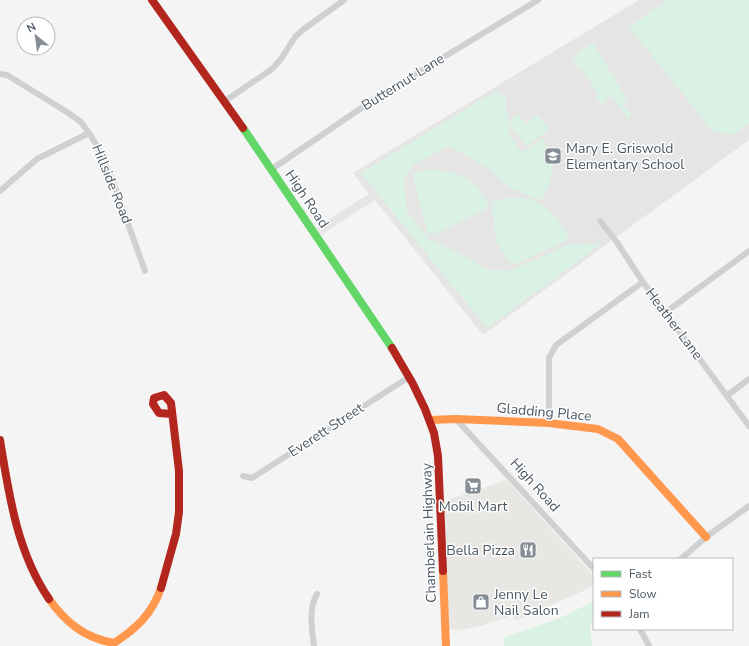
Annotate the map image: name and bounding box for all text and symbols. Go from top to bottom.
north arrow [16,16,56,56]
text: N [24,19,39,36]
street label: Butternut Lane [358,49,448,115]
place label: Mary E. Griswold Elementary School [566,139,685,174]
street label: Hillside Road [87,142,137,226]
school or university icon: Mary E. Griswold Elementary School [543,146,563,166]
street label: High Road [281,166,333,232]
street label: Heather Lane [641,284,707,364]
street label: Everett Street [285,398,367,461]
street label: Gladding Place [496,398,592,426]
street label: High Road [506,454,564,516]
street label: Chamberlain Highway [417,462,441,603]
supermarket icon: Mobil Mart [463,476,483,496]
place label: Mobil Mart [439,497,507,516]
restaurant icon: Bella Pizza [518,540,538,560]
place label: Bella Pizza [446,541,515,560]
legend [593,558,733,630]
text: Fast [629,566,652,582]
place label: Jenny Le Nail Salon [493,585,559,620]
text: Slow [629,586,657,602]
shop icon: Jenny Le Nail Salon [471,592,491,612]
text: Jam [628,606,650,622]

